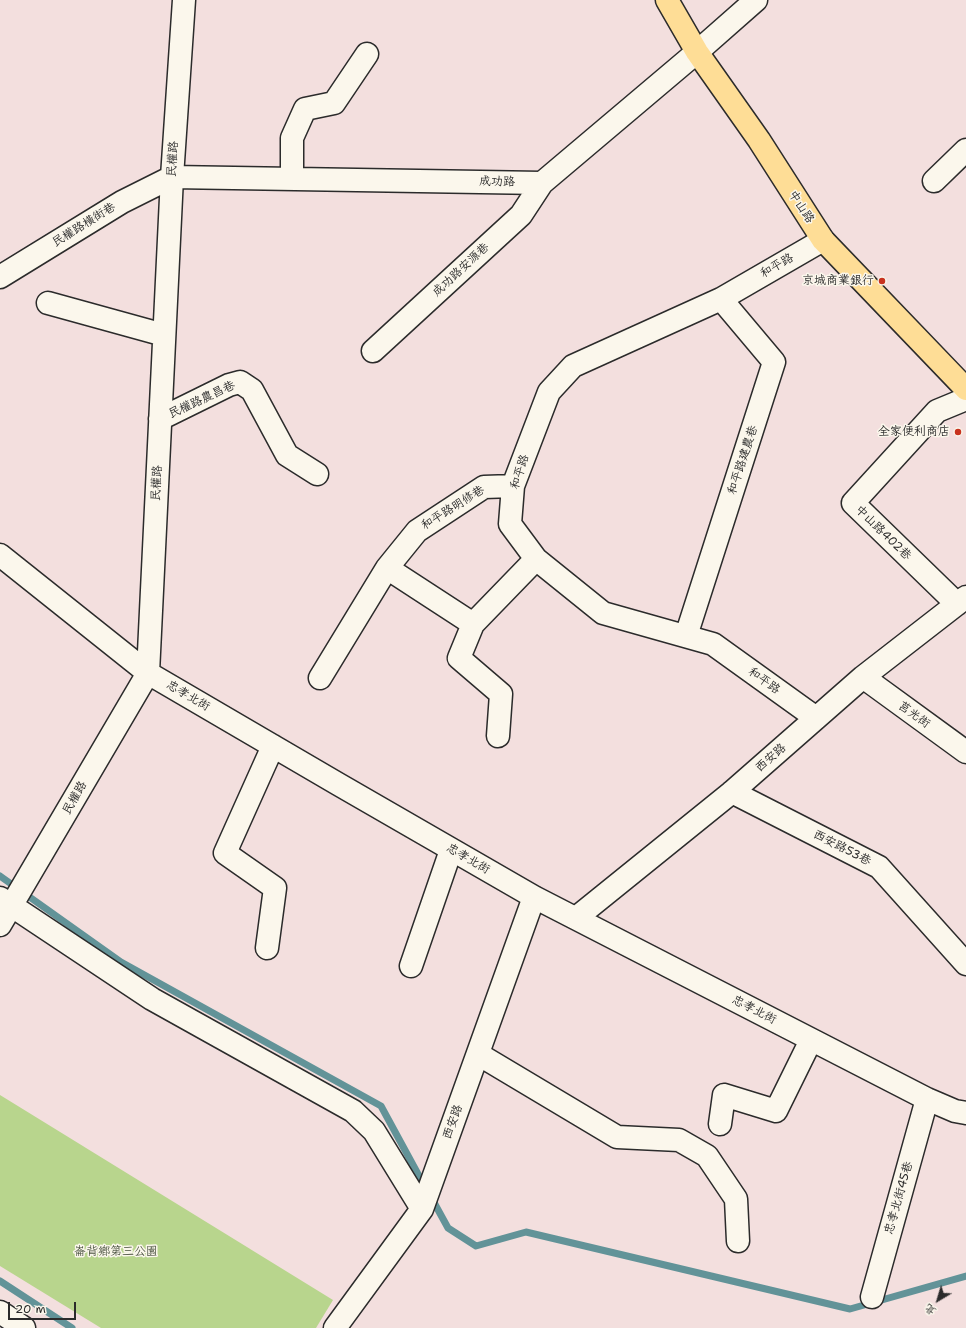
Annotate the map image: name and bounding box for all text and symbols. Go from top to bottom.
street label: 民權路 [165,141,181,177]
street label: 成功路 [479,174,515,190]
street label: 中山路 [785,188,817,226]
street label: 民權路橫街巷 [50,200,118,250]
street label: 成功路安源巷 [430,240,492,300]
street label: 和平路 [758,251,796,281]
place label: 京城商業銀行 [802,274,874,288]
marker: 京城商業銀行 [877,276,887,286]
street label: 民權路農昌巷 [166,378,238,422]
street label: 和平路建農巷 [725,424,761,496]
place label: 全家便利商店 [878,425,950,439]
marker: 全家便利商店 [953,427,963,437]
street label: 和平路 [508,453,532,491]
street label: 民權路 [149,465,165,501]
street label: 和平路明修巷 [419,483,487,533]
street label: 中山路402巷 [852,503,914,563]
street label: 和平路 [745,665,783,697]
street label: 忠孝北街 [164,678,212,714]
street label: 莒光街 [895,699,933,731]
street label: 西安路 [753,741,789,775]
street label: 民權路 [60,779,90,817]
street label: 西安路53巷 [811,827,873,869]
street label: 忠孝北街 [444,841,492,877]
street label: 忠孝北街 [729,993,779,1027]
street label: 西安路 [440,1103,466,1141]
street label: 忠孝北街45巷 [882,1160,916,1236]
park label: 崙背鄉第三公園 [74,1245,158,1259]
north arrow [918,1280,958,1320]
scale bar [10,1294,78,1320]
text: 20 m [15,1301,46,1317]
text: 北 [921,1301,939,1319]

